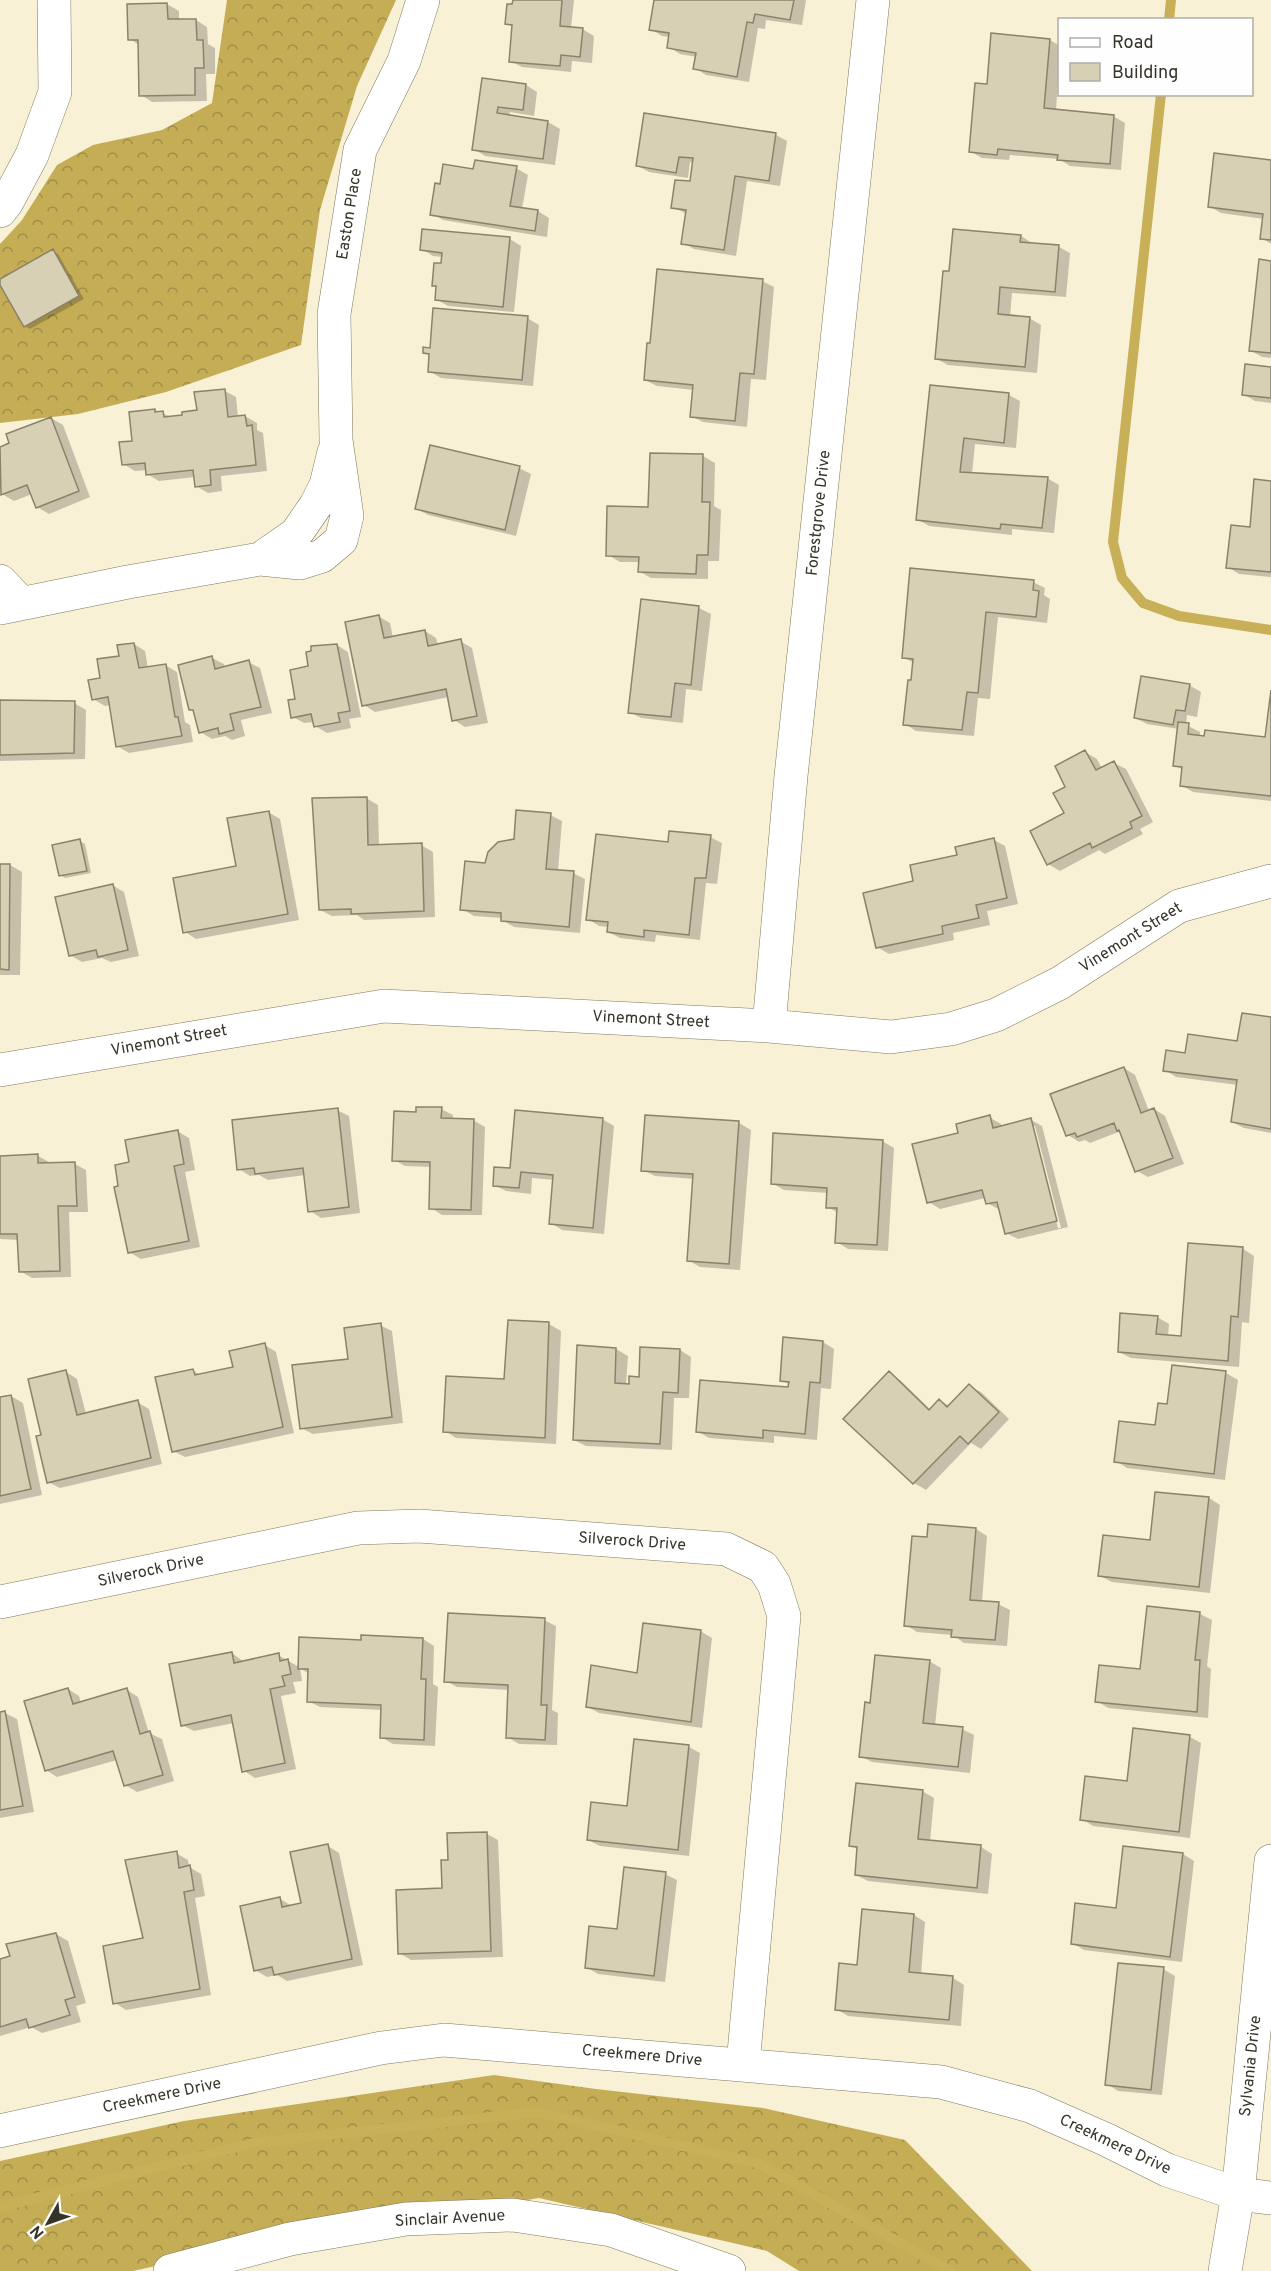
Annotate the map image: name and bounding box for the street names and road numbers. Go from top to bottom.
street label: Easton Place [333,167,367,261]
street label: Forestgrove Drive [802,449,836,577]
street label: Vinemont Street [1076,898,1186,978]
street label: Vinemont Street [592,1007,710,1033]
street label: Vinemont Street [109,1021,229,1061]
street label: Silverock Drive [577,1528,687,1556]
street label: Silverock Drive [96,1550,206,1592]
street label: Sylvania Drive [1236,2014,1266,2118]
street label: Creekmere Drive [581,2041,703,2071]
street label: Creekmere Drive [101,2074,223,2118]
street label: Creekmere Drive [1056,2110,1174,2180]
street label: Sinclair Avenue [394,2206,506,2232]

